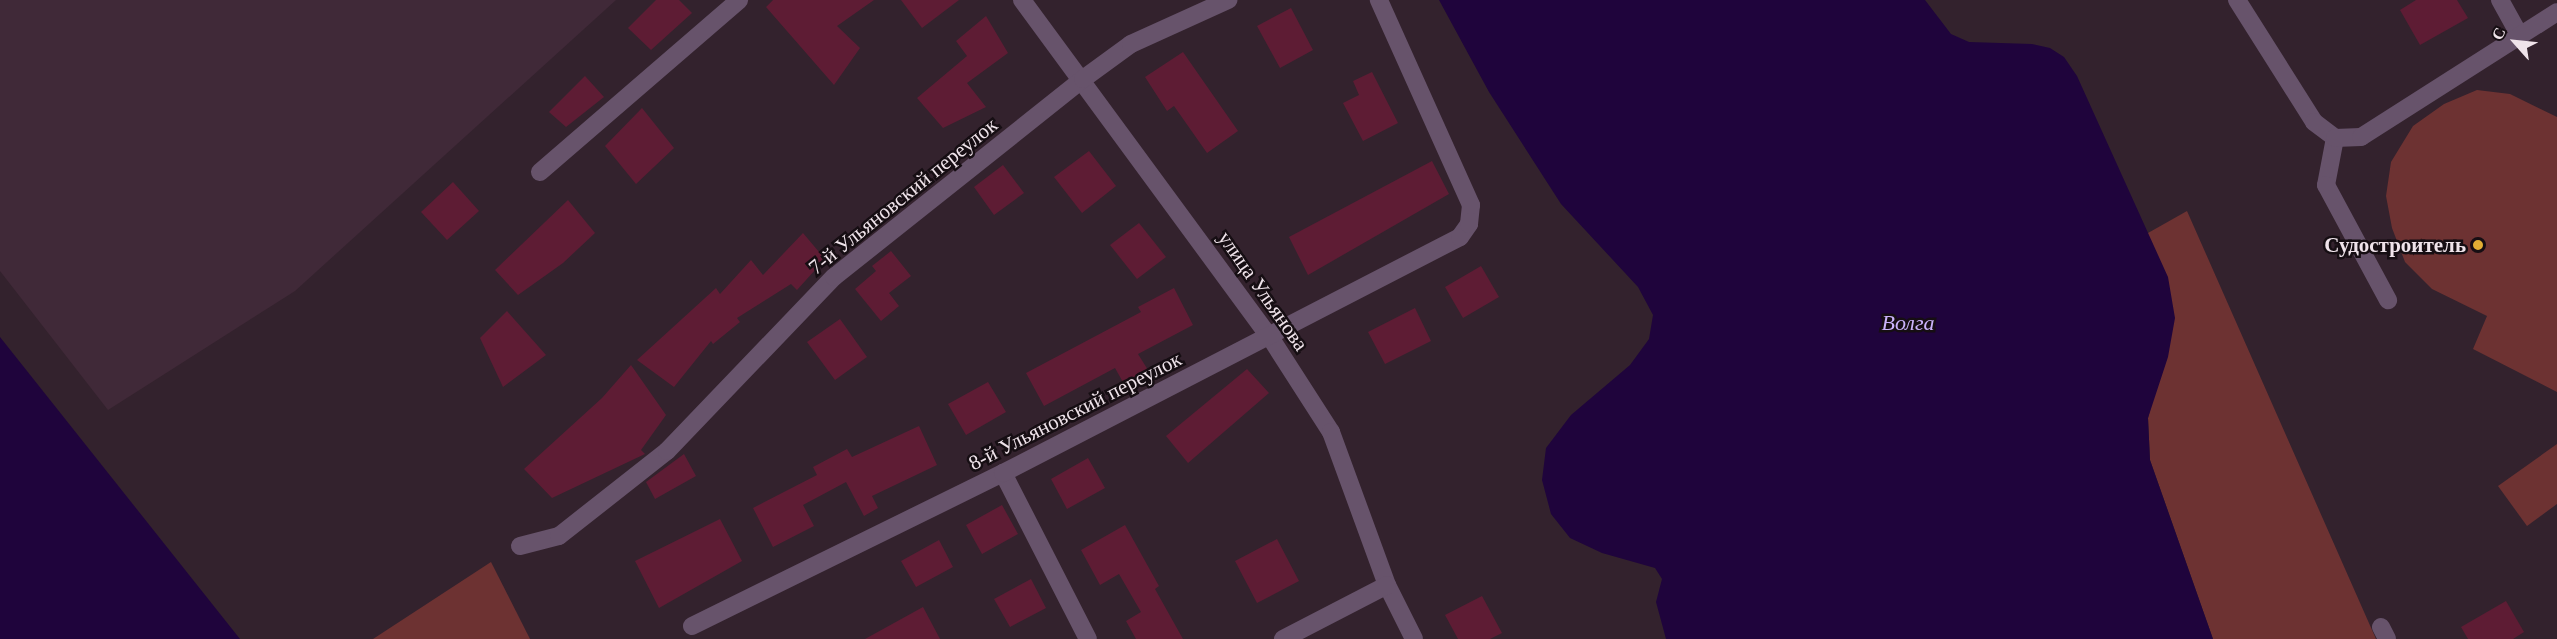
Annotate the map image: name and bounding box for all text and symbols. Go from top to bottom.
north arrow [2485,12,2545,72]
text: С [2488,25,2509,43]
street label: 7-й Ульяновский переулок [804,112,1002,280]
street label: улица Ульянова [1213,226,1313,356]
place label: Судостроитель [2324,232,2466,258]
marker: Судостроитель [2471,238,2485,252]
water label: Волга [1881,310,1935,336]
street label: 8-й Ульяновский переулок [964,346,1186,476]

